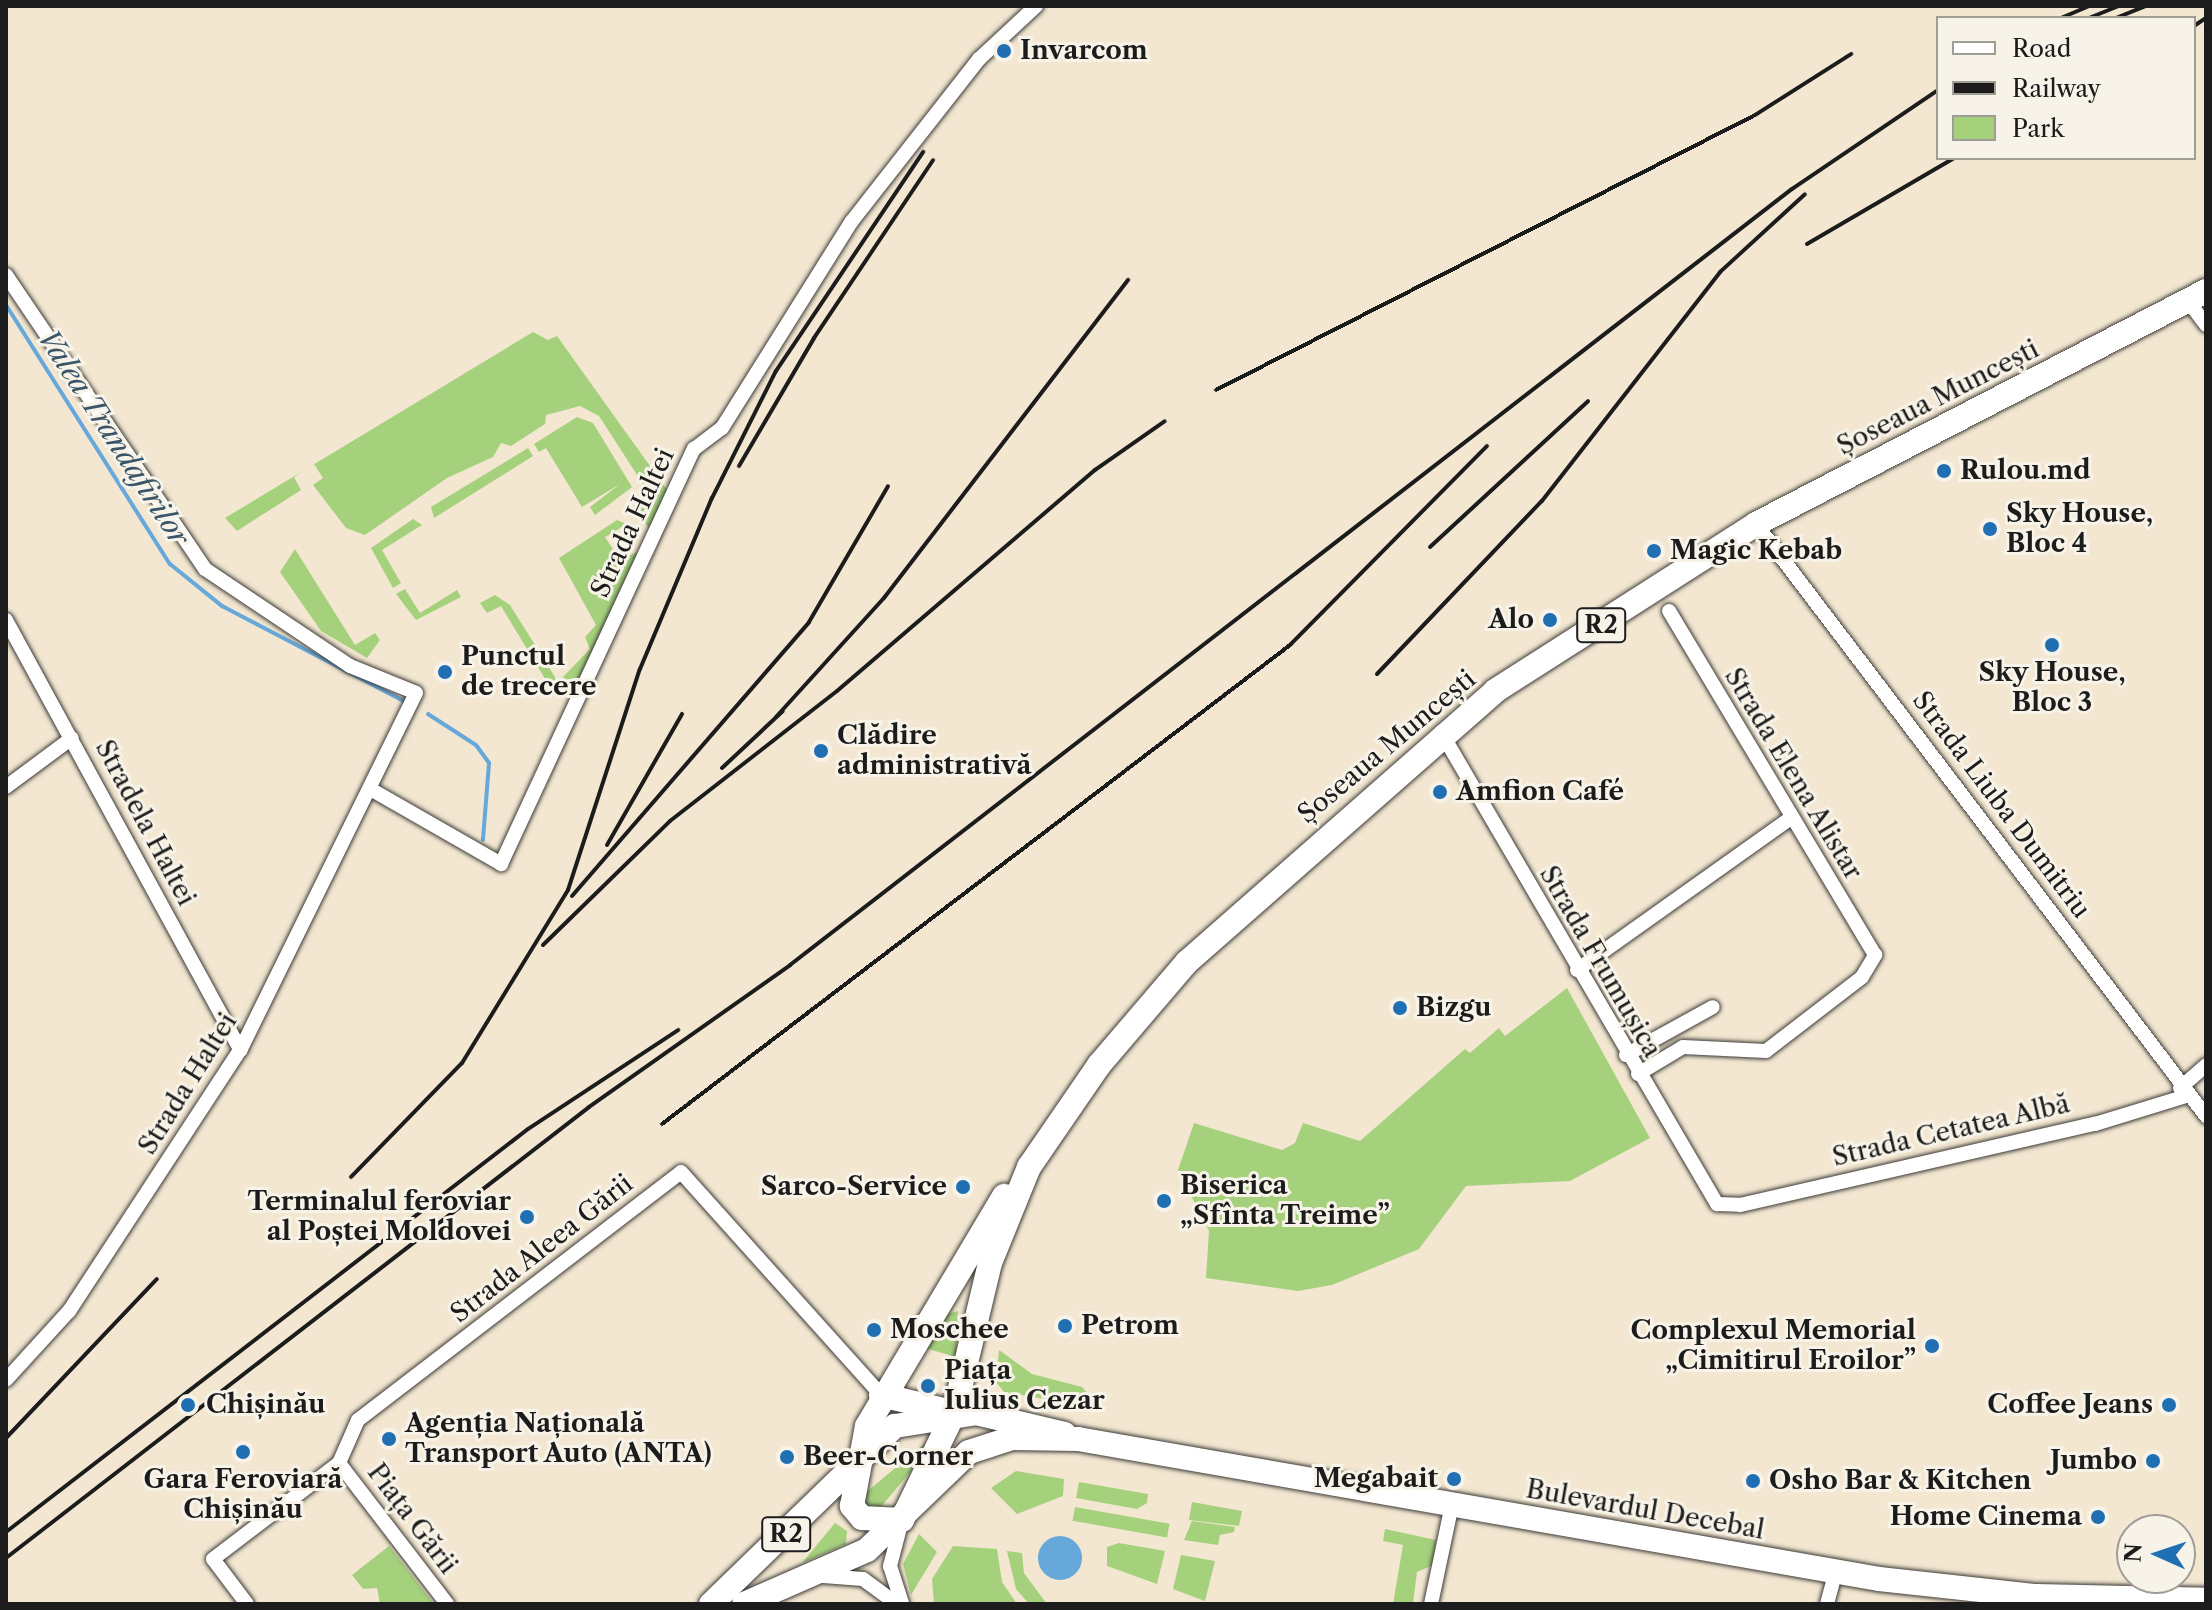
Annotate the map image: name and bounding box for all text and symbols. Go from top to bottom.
legend [1936,16,2196,160]
text: Road [2012,34,2071,63]
place label: Invarcom [1020,35,1148,67]
marker: Invarcom [995,42,1013,60]
text: Railway [2012,74,2101,103]
text: Park [2012,114,2064,143]
water label: Valea Trandafirilor [31,322,197,552]
street label: Șoseaua Muncești [1832,334,2044,462]
street label: Strada Haltei [585,443,681,603]
place label: Rulou.md [1960,455,2091,487]
marker: Rulou.md [1935,462,1953,480]
place label: Sky House, Bloc 4 [2006,498,2154,560]
marker: Sky House, Bloc 4 [1981,520,1999,538]
place label: Magic Kebab [1670,535,1842,567]
marker: Magic Kebab [1645,542,1663,560]
place label: Alo [1488,604,1534,636]
road number: R2 [1575,605,1627,645]
marker: Alo [1541,611,1559,629]
marker: Sky House, Bloc 3 [2043,636,2061,654]
place label: Punctul de trecere [461,641,597,702]
place label: Sky House, Bloc 3 [1978,657,2126,718]
street label: Strada Elena Alistar [1717,662,1869,886]
marker: Punctul de trecere [436,663,454,681]
street label: Șoseaua Muncești [1292,664,1482,830]
street label: Strada Liuba Dumitriu [1905,685,2097,925]
place label: Clădire administrativă [837,720,1032,782]
street label: Stradela Haltei [88,735,202,911]
marker: Clădire administrativă [812,742,830,760]
place label: Amfion Café [1456,776,1624,808]
marker: Amfion Café [1431,783,1449,801]
street label: Strada Frumușica [1532,860,1668,1064]
place label: Bizgu [1416,992,1492,1024]
marker: Bizgu [1391,999,1409,1017]
street label: Strada Haltei [132,1007,244,1161]
street label: Strada Cetatea Albă [1829,1088,2073,1174]
street label: Strada Aleea Gării [444,1168,640,1330]
place label: Biserica „Sfînta Treime” [1180,1170,1391,1232]
place label: Sarco-Service [761,1171,947,1203]
marker: Sarco-Service [954,1178,972,1196]
place label: Terminalul feroviar al Poștei Moldovei [247,1186,511,1248]
marker: Biserica „Sfînta Treime” [1155,1192,1173,1210]
marker: Terminalul feroviar al Poștei Moldovei [518,1208,536,1226]
place label: Petrom [1081,1310,1179,1342]
place label: Moschee [890,1314,1009,1346]
place label: Complexul Memorial „Cimitirul Eroilor” [1631,1315,1916,1376]
marker: Petrom [1056,1317,1074,1335]
marker: Moschee [865,1321,883,1339]
marker: Complexul Memorial „Cimitirul Eroilor” [1923,1337,1941,1355]
place label: Piața Iulius Cezar [944,1355,1105,1416]
marker: Piața Iulius Cezar [919,1377,937,1395]
place label: Chișinău [206,1389,325,1421]
place label: Coffee Jeans [1987,1389,2153,1421]
marker: Chișinău [177,1394,199,1416]
marker: Coffee Jeans [2160,1396,2178,1414]
place label: Agenția Națională Transport Auto (ANTA) [405,1408,713,1470]
marker: Agenția Națională Transport Auto (ANTA) [380,1430,398,1448]
place label: Beer-Corner [803,1441,973,1473]
marker: Gara Feroviară Chișinău [234,1443,252,1461]
place label: Jumbo [2050,1445,2137,1477]
marker: Beer-Corner [778,1448,796,1466]
marker: Jumbo [2144,1452,2162,1470]
street label: Piața Gării [360,1458,464,1580]
place label: Megabait [1314,1463,1438,1495]
place label: Gara Feroviară Chișinău [143,1464,343,1526]
place label: Osho Bar & Kitchen [1769,1465,2032,1497]
marker: Megabait [1445,1470,1463,1488]
marker: Osho Bar & Kitchen [1744,1472,1762,1490]
street label: Bulevardul Decebal [1524,1474,1766,1546]
place label: Home Cinema [1890,1501,2082,1533]
marker: Home Cinema [2089,1508,2107,1526]
road number: R2 [760,1514,812,1554]
north arrow [2116,1514,2196,1594]
text: N [2120,1543,2148,1563]

